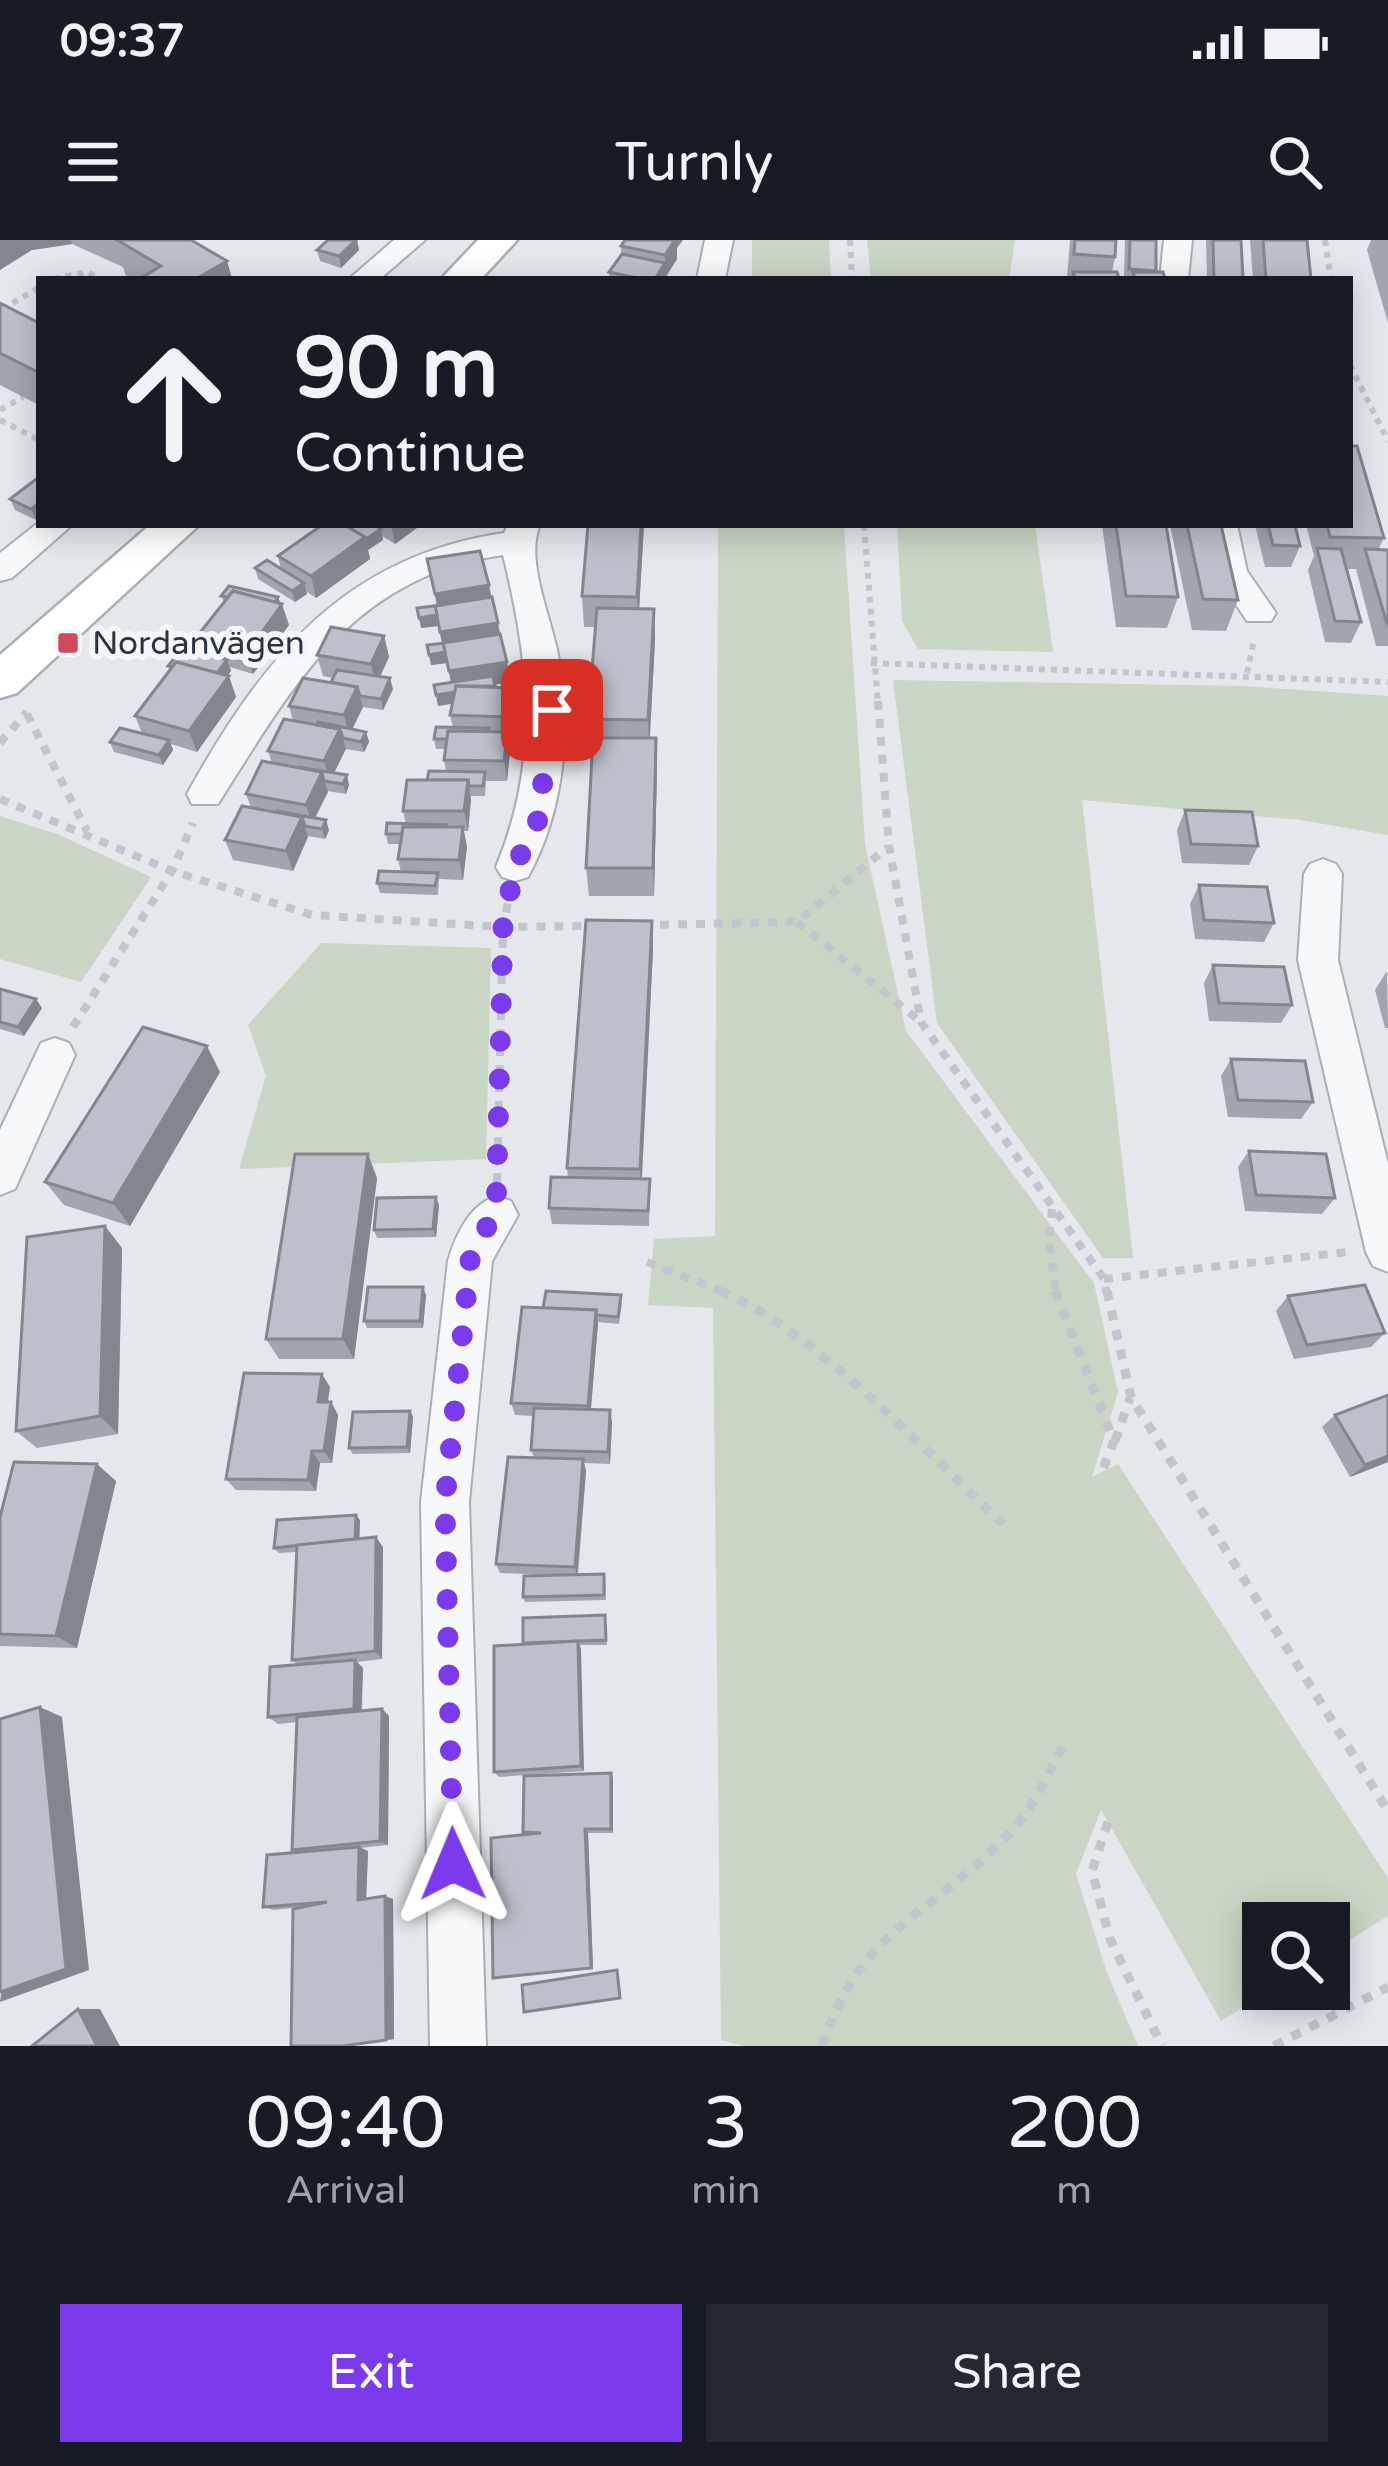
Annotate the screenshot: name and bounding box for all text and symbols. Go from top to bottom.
text: 09:37 [60,15,185,69]
icon: menu [60,129,126,195]
icon: search [1262,129,1328,195]
text: Turnly [615,130,773,195]
text: 90 m [294,319,498,420]
icon: ahead [96,324,252,480]
text: Continue [294,421,526,486]
place label: Nordanvägen [92,624,305,663]
marker: Nordanvägen [55,630,81,656]
pin [501,659,603,761]
icon: arrive [519,677,585,743]
position arrow [390,1801,516,1927]
map controls [1242,1902,1350,2010]
button: search [1242,1902,1350,2010]
text: 09:40 [246,2081,445,2168]
text: 3 [703,2081,749,2168]
text: 200 [1006,2081,1142,2168]
text: Arrival [285,2167,406,2214]
text: min [691,2167,761,2214]
text: m [1056,2167,1092,2214]
button: Exit [60,2304,682,2442]
button: Share [706,2304,1328,2442]

